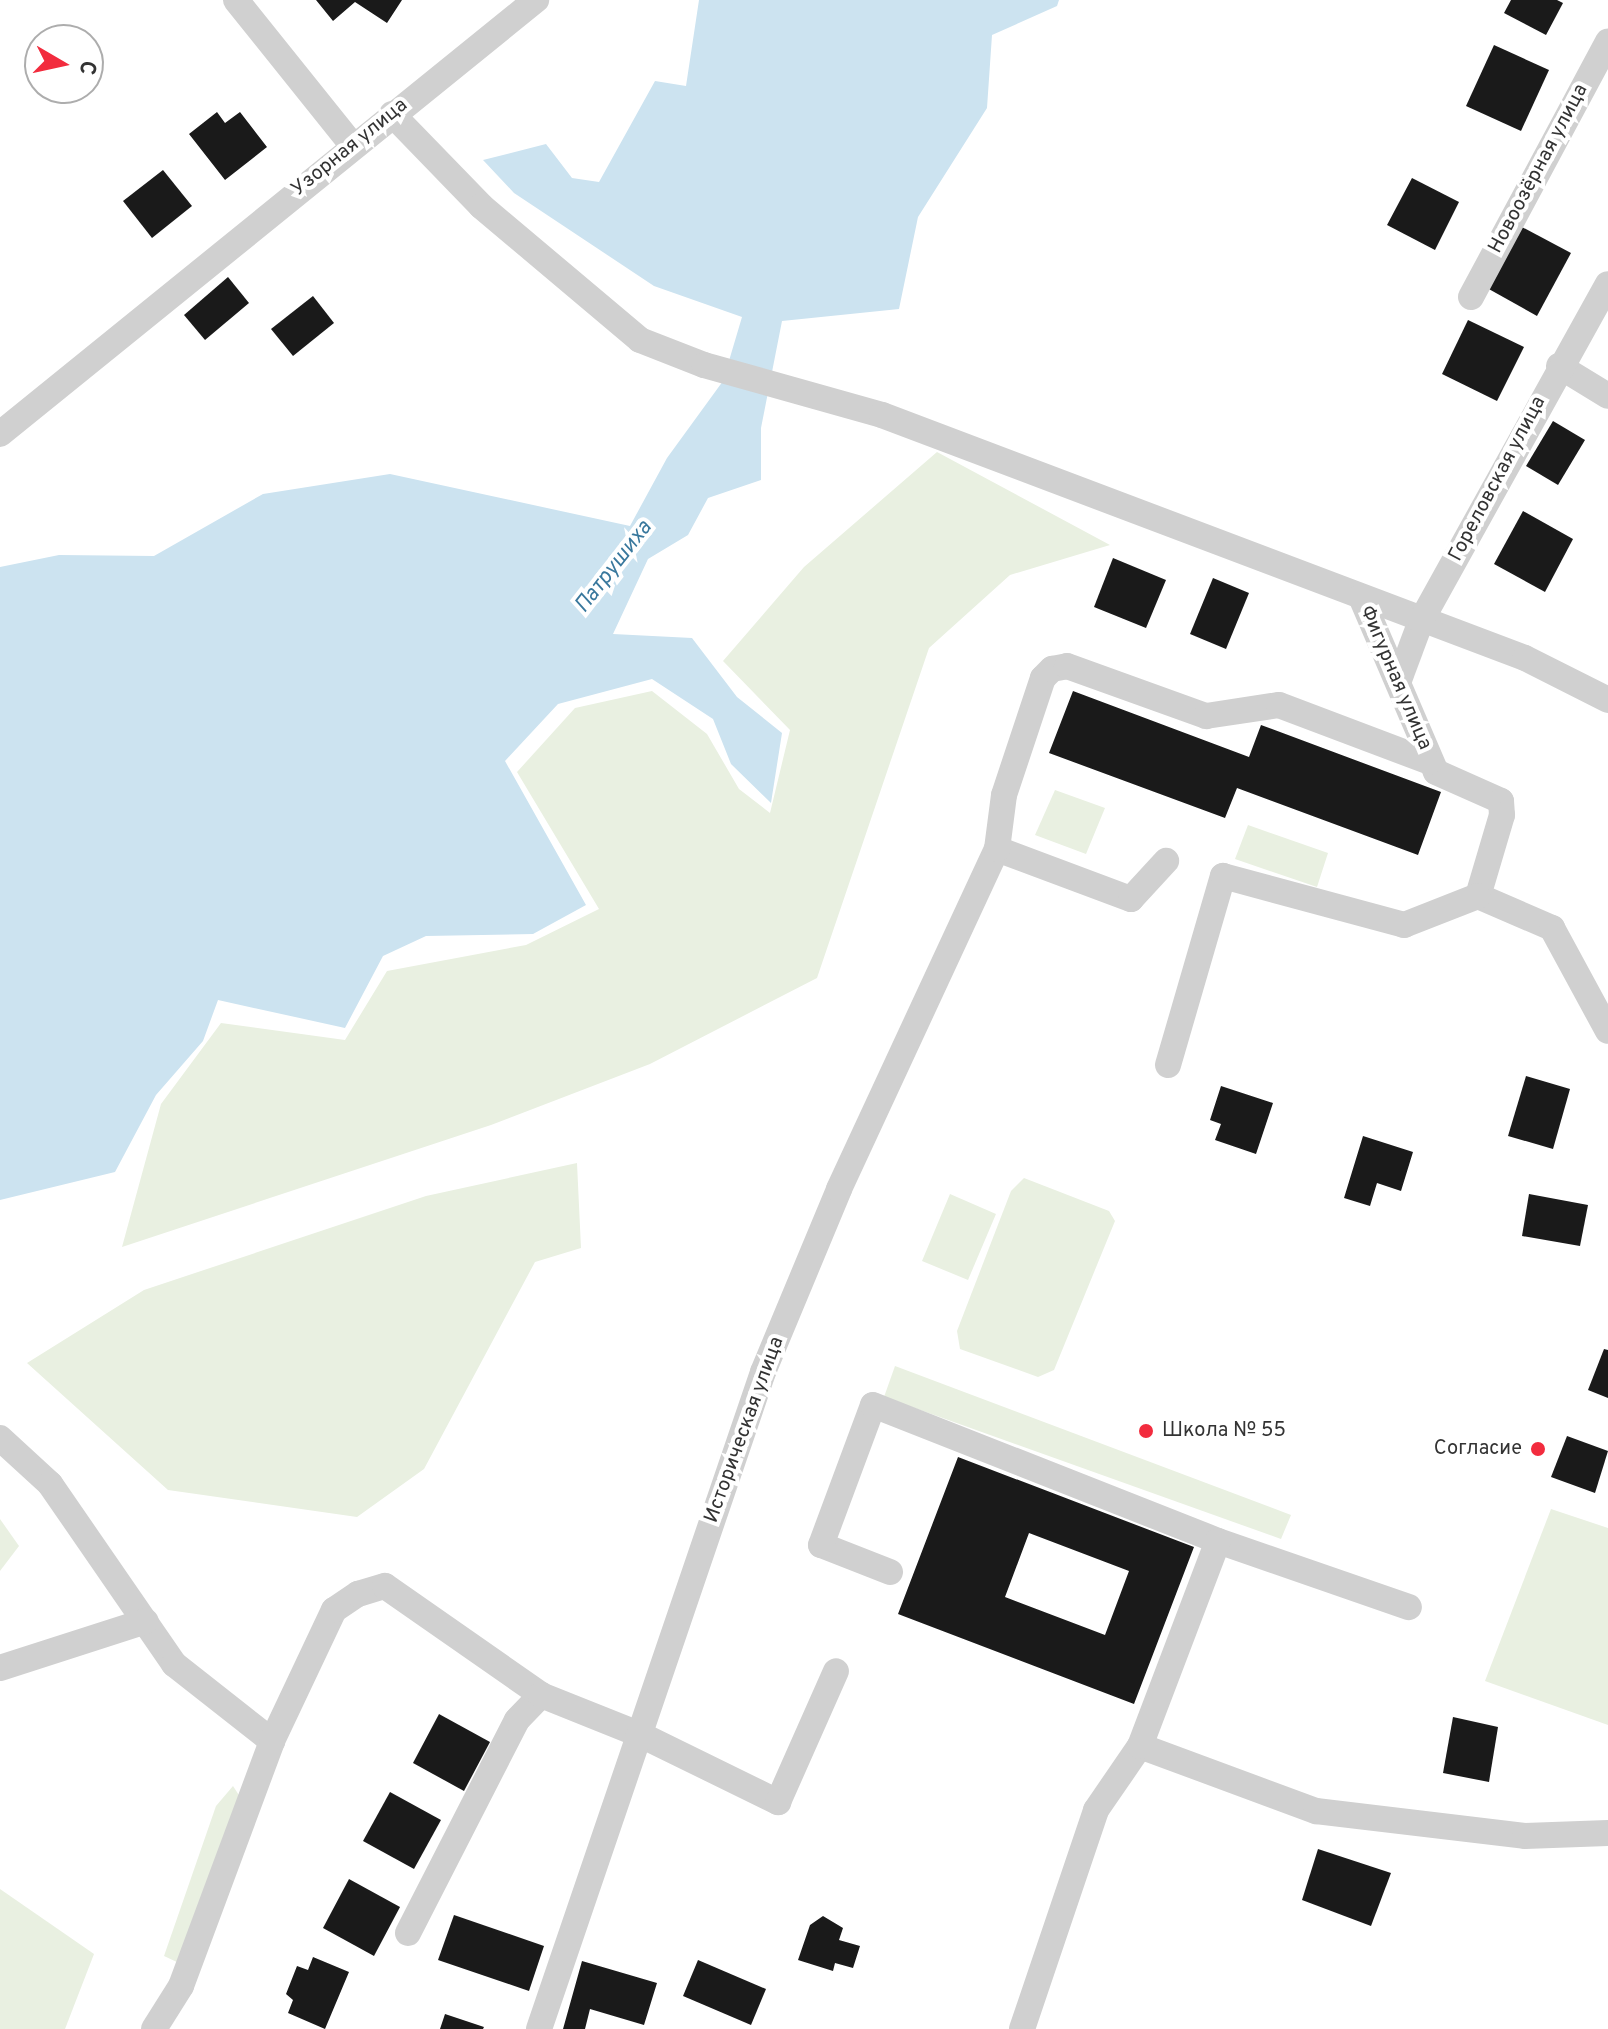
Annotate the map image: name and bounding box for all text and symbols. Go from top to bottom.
north arrow [24,24,104,104]
text: С [72,58,101,77]
street label: Новоозёрная улица [1484,80,1594,258]
street label: Узорная улица [287,94,413,202]
street label: Гореловская улица [1444,392,1552,566]
water label: Патрушиха [570,516,658,618]
street label: Фигурная улица [1354,602,1436,754]
street label: Историческая улица [700,1334,790,1526]
place label: Школа № 55 [1162,1419,1286,1443]
marker: Школа № 55 [1137,1422,1155,1440]
place label: Согласие [1434,1437,1522,1461]
marker: Согласие [1529,1440,1547,1458]

